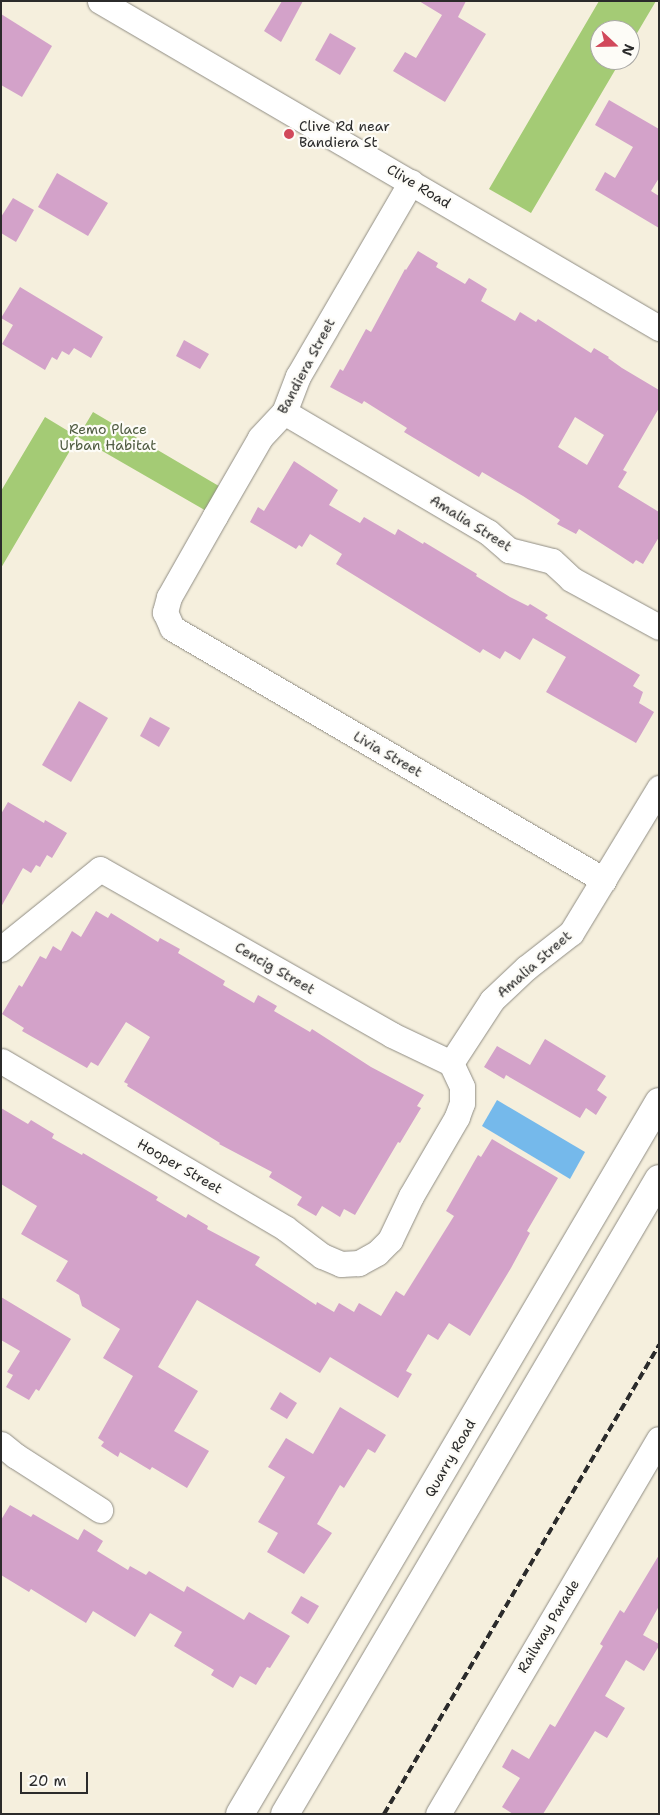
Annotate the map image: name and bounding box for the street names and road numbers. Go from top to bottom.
street label: Clive Road [384,160,454,212]
street label: Bandiera Street [274,315,338,417]
street label: Amalia Street [427,491,515,555]
street label: Livia Street [350,727,426,781]
street label: Amalia Street [493,927,575,1001]
street label: Cencig Street [232,938,318,998]
street label: Hooper Street [135,1135,225,1197]
street label: Quarry Road [421,1416,479,1500]
street label: Railway Parade [514,1576,582,1676]

